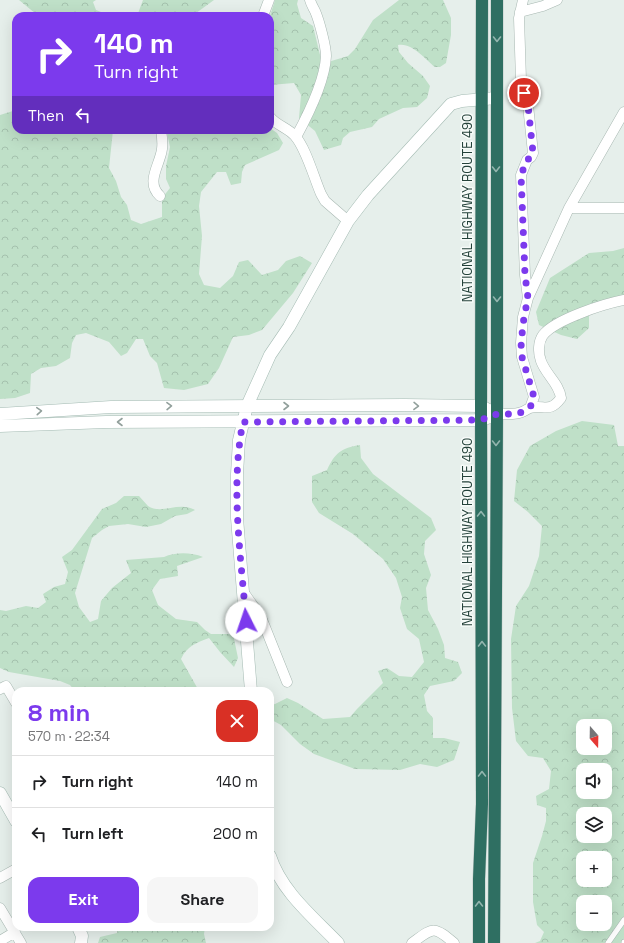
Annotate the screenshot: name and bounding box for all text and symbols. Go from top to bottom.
text: 140 m [94,25,174,61]
icon: right [28,28,80,80]
one-way arrow [493,36,501,42]
text: Turn right [94,60,178,83]
pin [507,76,541,110]
icon: arrive [513,82,535,104]
icon: left [72,104,94,126]
text: Then [28,106,64,125]
street label: NATIONAL HIGHWAY ROUTE 490 [459,114,476,302]
one-way arrow [492,166,500,172]
one-way arrow [493,296,501,302]
one-way arrow [166,402,172,410]
one-way arrow [283,402,289,410]
one-way arrow [413,402,419,410]
one-way arrow [36,407,42,416]
one-way arrow [117,418,123,426]
street label: NATIONAL HIGHWAY ROUTE 490 [459,438,476,626]
one-way arrow [492,440,501,446]
one-way arrow [477,511,485,517]
position arrow [225,600,267,642]
one-way arrow [478,641,486,647]
text: 8 min [28,697,90,728]
button: close [216,700,258,742]
north arrow [576,719,612,755]
map controls [576,719,612,931]
text: 570 m · 22:34 [28,728,110,745]
button: sound [576,763,612,799]
icon: right [28,771,50,793]
one-way arrow [478,771,486,777]
text: Turn right [62,772,133,791]
text: 140 m [216,772,258,791]
button: layers [576,807,612,843]
icon: left [28,823,50,845]
text: Turn left [62,824,124,843]
text: 200 m [213,824,258,843]
button: + [576,851,612,887]
button: Exit [28,877,139,923]
button: Share [147,877,258,923]
button: − [576,895,612,931]
one-way arrow [475,901,483,907]

